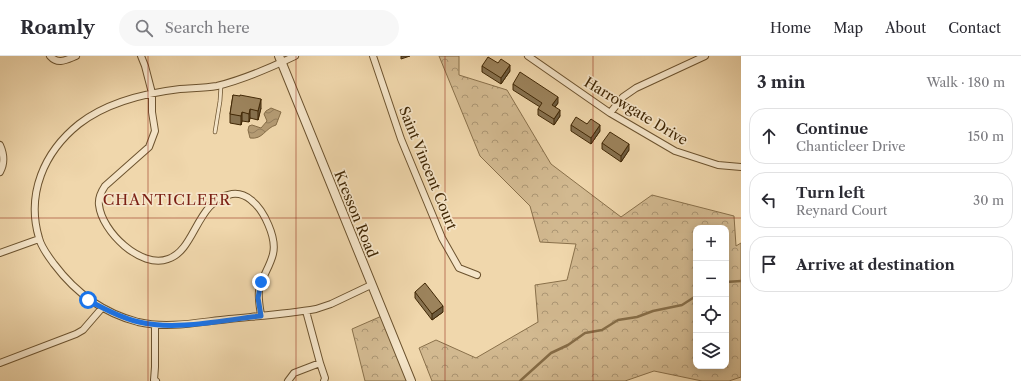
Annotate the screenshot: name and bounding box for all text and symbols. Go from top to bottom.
search box [119,10,399,46]
text: Roamly [20,16,95,39]
icon: search [133,17,155,39]
text: Search here [165,18,250,37]
text: Home [770,19,811,37]
text: Map [833,19,863,37]
text: About [885,19,926,37]
text: Contact [948,19,1001,37]
text: 3 min [757,72,806,92]
street label: Harrowgate Drive [581,73,691,149]
text: Walk · 180 m [926,74,1005,90]
street label: Saint Vincent Court [395,104,461,232]
text: Continue [796,119,868,138]
icon: ahead [758,125,780,147]
text: 150 m [968,128,1004,144]
text: Chanticleer Drive [796,138,905,154]
street label: Kresson Road [330,168,382,261]
text: Turn left [796,183,865,202]
icon: left [758,189,780,211]
district label: CHANTICLEER [103,190,231,209]
text: 30 m [973,192,1004,208]
text: Reynard Court [796,202,887,218]
map controls [693,225,729,369]
button: + [693,225,729,261]
icon: arrive [758,253,780,275]
text: Arrive at destination [796,255,955,274]
button: − [693,261,729,297]
route end [252,273,270,291]
route start [79,291,97,309]
button: locate [693,297,729,333]
button: layers [693,333,729,369]

